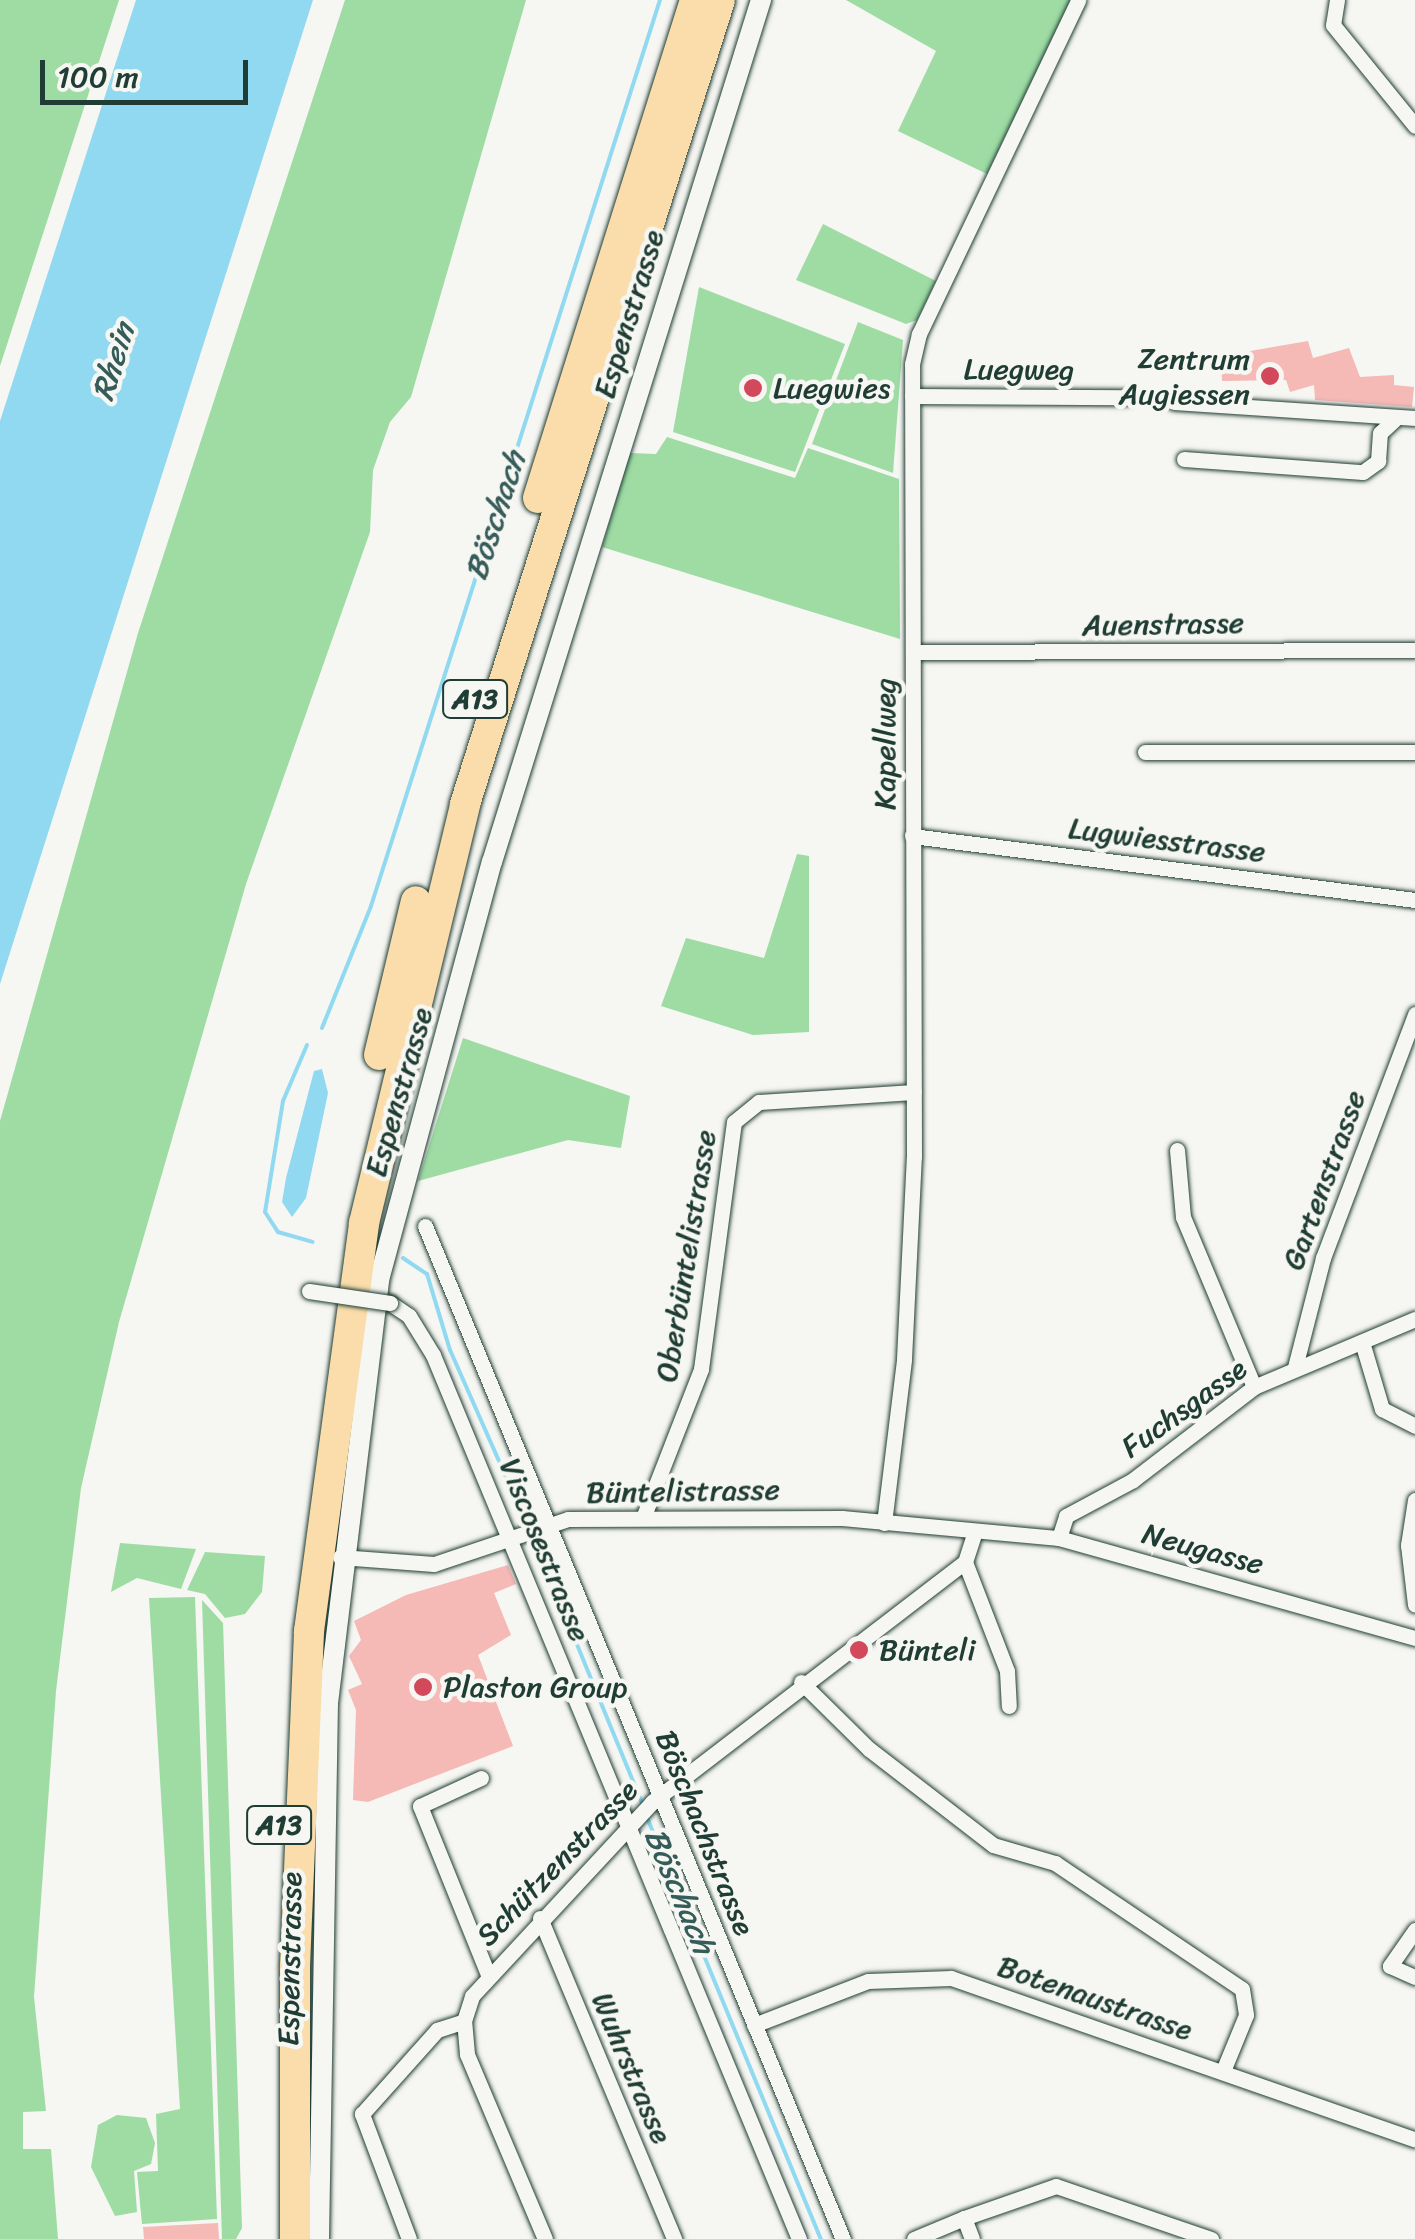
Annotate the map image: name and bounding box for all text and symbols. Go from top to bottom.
scale bar [45,40,252,102]
text: 100 m [57,50,139,104]
street label: Espenstrasse [586,225,672,403]
water label: Rhein [84,319,144,405]
place label: Zentrum Augiessen [1119,341,1250,412]
street label: Luegweg [964,351,1074,387]
marker: Zentrum Augiessen [1259,365,1281,387]
place label: Luegwies [773,370,890,406]
marker: Luegwies [742,377,764,399]
water label: Böschach [457,447,535,585]
street label: Auenstrasse [1082,605,1244,643]
road number: A13 [440,676,510,722]
street label: Kapellweg [867,678,903,810]
street label: Lugwiesstrasse [1066,810,1268,870]
street label: Espenstrasse [358,1003,440,1181]
street label: Gartenstrasse [1275,1085,1373,1275]
street label: Oberbüntelistrasse [648,1127,724,1385]
street label: Fuchsgasse [1114,1350,1254,1466]
street label: Viscosestrasse [492,1453,598,1647]
street label: Büntelistrasse [586,1471,780,1511]
street label: Neugasse [1138,1516,1268,1582]
place label: Bünteli [879,1632,976,1668]
marker: Bünteli [848,1639,870,1661]
place label: Plaston Group [443,1669,628,1705]
marker: Plaston Group [412,1676,434,1698]
street label: Böschachstrasse [648,1725,762,1941]
street label: Schützenstrasse [469,1772,645,1954]
road number: A13 [244,1802,314,1848]
water label: Böschach [635,1822,723,1960]
street label: Espenstrasse [270,1872,310,2046]
street label: Botenaustrasse [993,1948,1197,2048]
street label: Wuhrstrasse [584,1987,680,2149]

